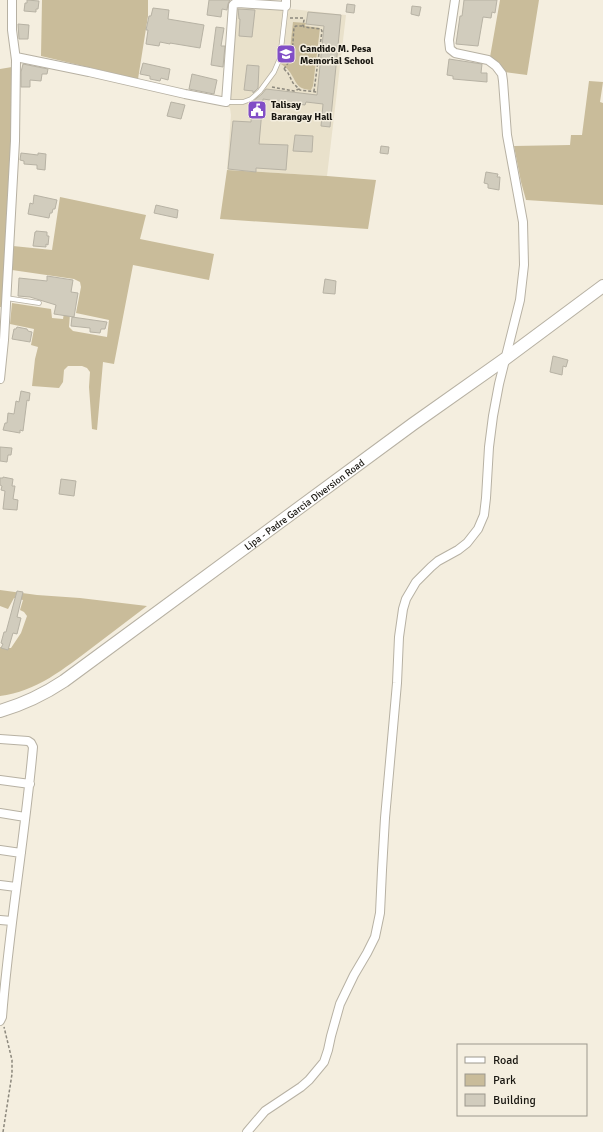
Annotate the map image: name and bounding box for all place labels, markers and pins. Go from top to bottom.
school or university icon: Candido M. Pesa Memorial School [275,43,297,65]
place label: Candido M. Pesa Memorial School [300,43,374,67]
public building icon: Talisay Barangay Hall [246,99,268,121]
place label: Talisay Barangay Hall [271,99,332,123]

